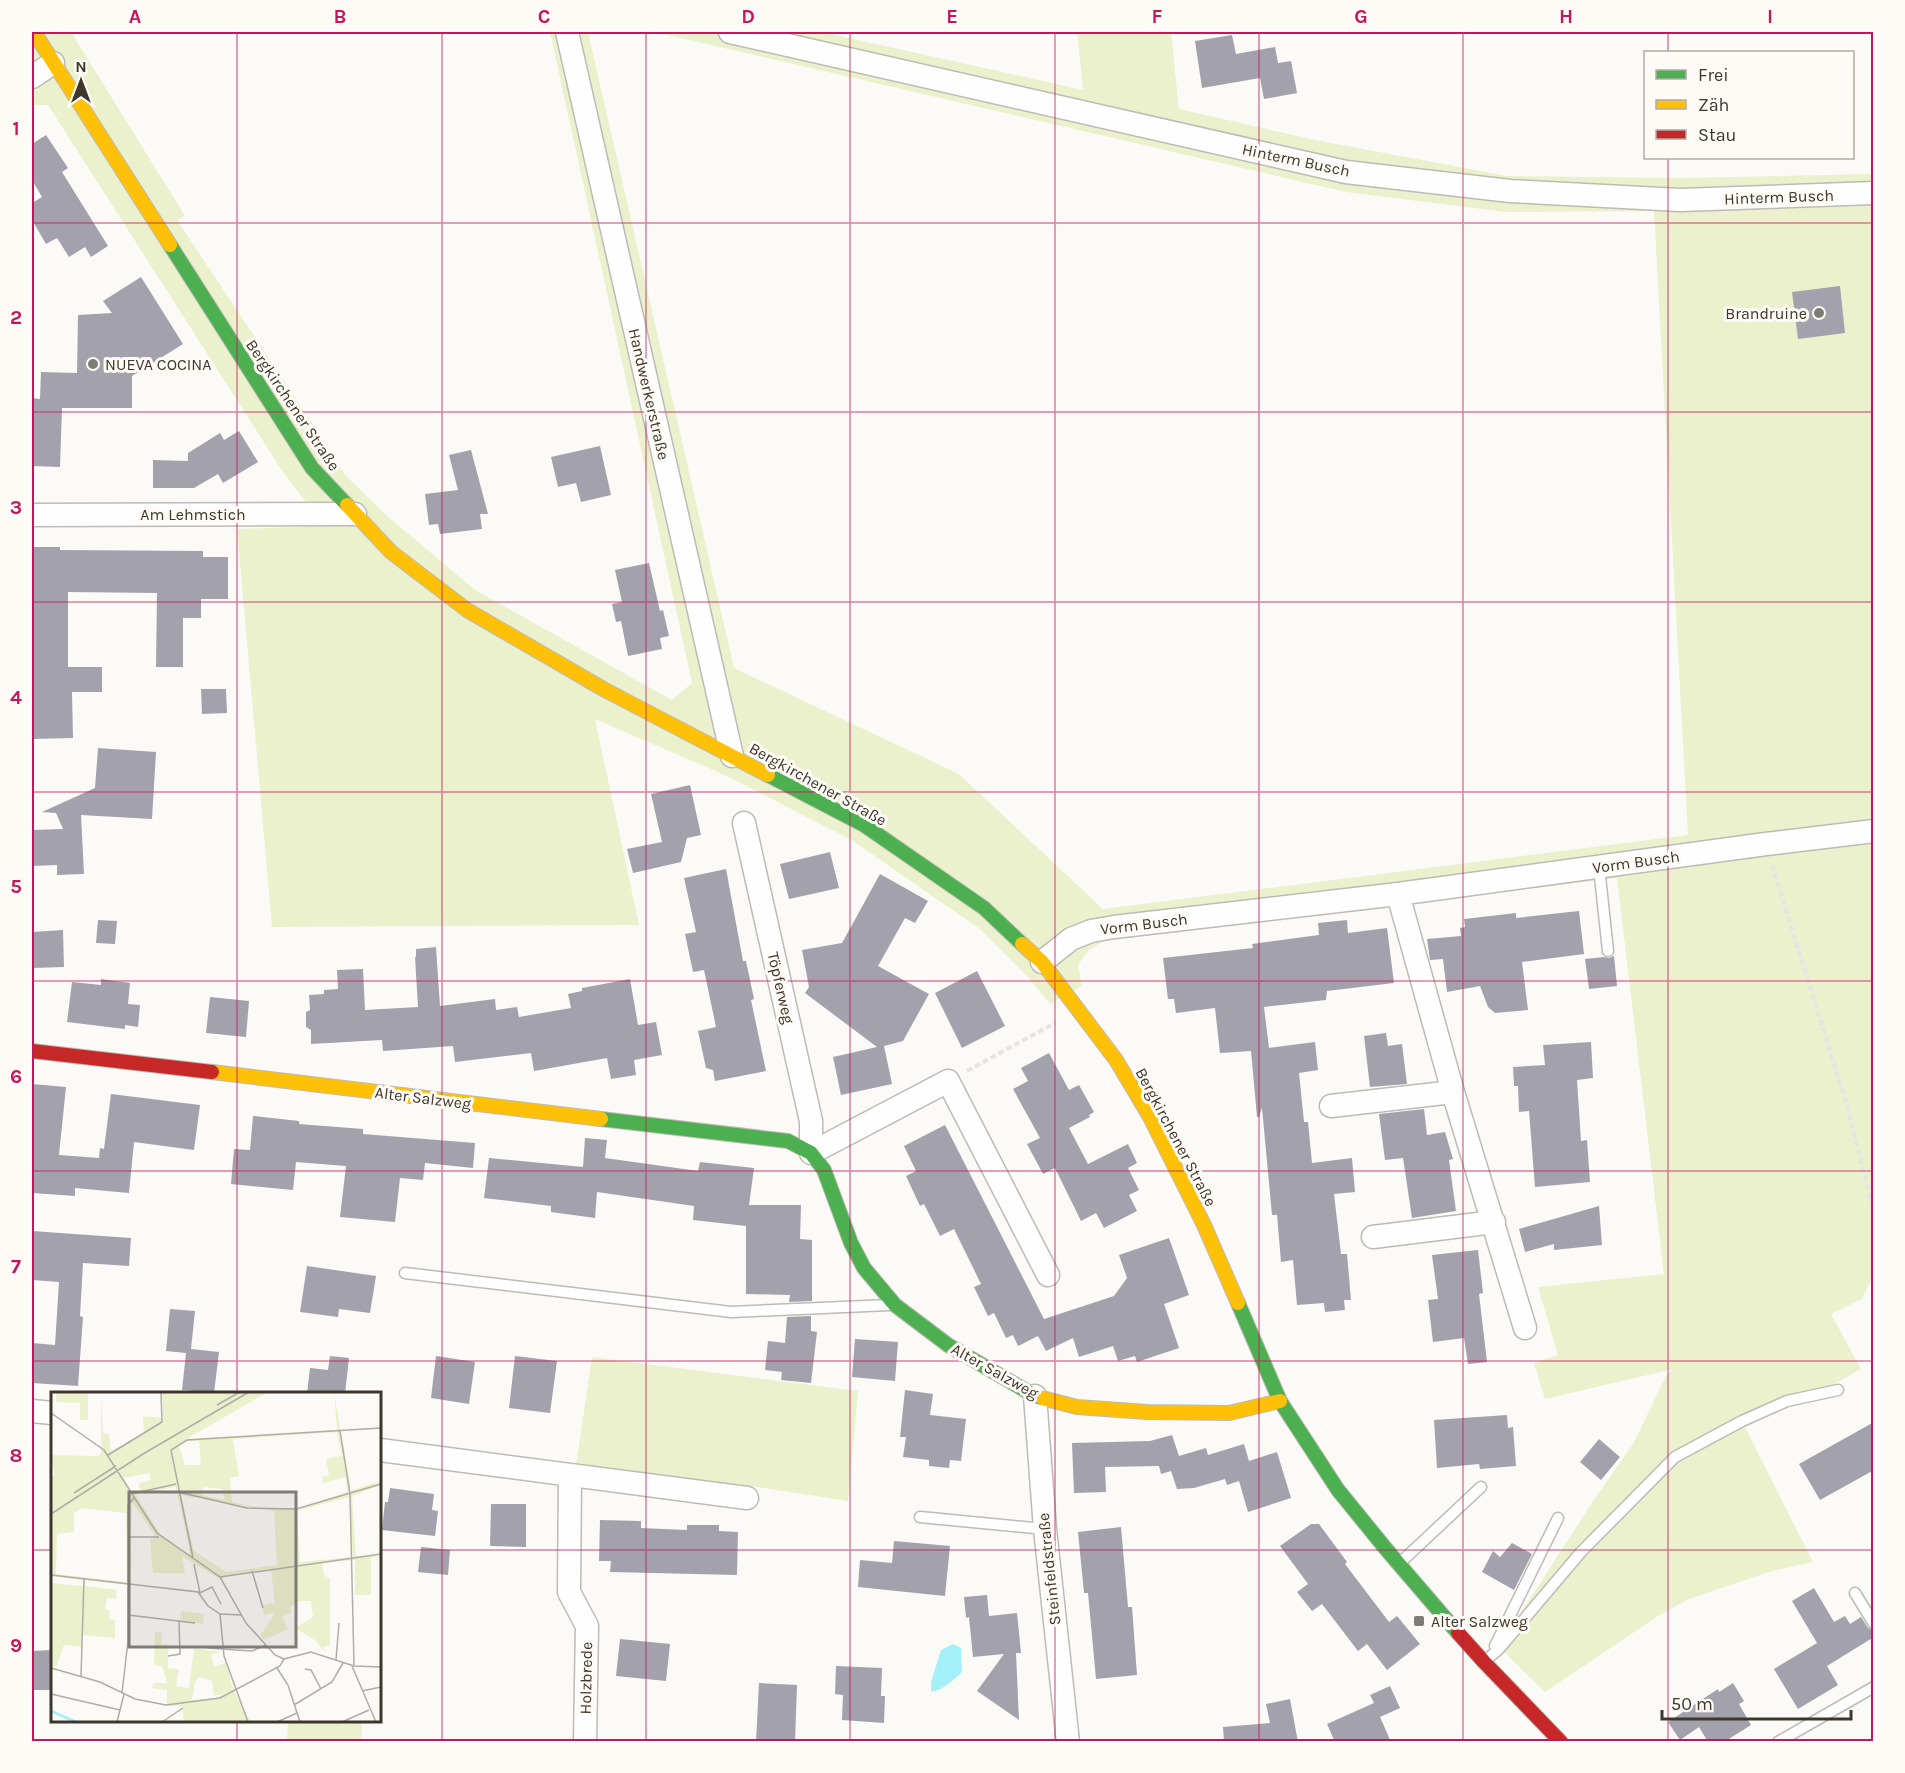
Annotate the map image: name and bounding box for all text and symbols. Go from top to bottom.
text: A [129,5,142,28]
text: B [334,5,346,28]
text: C [538,5,550,28]
text: D [741,5,755,28]
text: E [946,5,958,28]
text: F [1152,5,1163,28]
text: G [1354,5,1368,28]
text: H [1559,5,1573,28]
text: I [1767,5,1773,28]
north arrow [51,51,111,111]
legend [1644,51,1854,159]
text: N [75,57,87,76]
text: Frei [1698,64,1729,86]
text: Zäh [1698,94,1729,116]
text: 1 [12,117,20,140]
text: Stau [1698,124,1736,146]
street label: Hinterm Busch [1240,139,1352,181]
street label: Hinterm Busch [1724,186,1834,208]
place label: Brandruine [1725,304,1807,323]
text: 2 [10,306,22,329]
marker: Brandruine [1812,306,1826,320]
street label: Handwerkerstraße [625,326,673,462]
street label: Bergkirchener Straße [242,336,344,474]
place label: NUEVA COCINA [105,355,211,374]
marker: NUEVA COCINA [86,357,100,371]
text: 3 [10,496,22,519]
street label: Am Lehmstich [140,505,246,524]
text: 4 [10,686,22,709]
street label: Bergkirchener Straße [746,738,890,830]
street label: Vorm Busch [1591,846,1681,878]
text: 5 [10,875,22,898]
street label: Vorm Busch [1099,909,1189,939]
street label: Töpferweg [764,950,798,1026]
street label: Bergkirchener Straße [1131,1064,1221,1210]
text: 6 [10,1065,22,1088]
street label: Alter Salzweg [374,1083,472,1113]
text: 7 [11,1255,21,1278]
street label: Alter Salzweg [948,1339,1042,1403]
inset map [51,1392,381,1722]
text: 8 [10,1444,22,1467]
street label: Steinfeldstraße [1034,1512,1064,1626]
place label: Alter Salzweg [1431,1612,1528,1631]
marker: Alter Salzweg [1412,1614,1426,1628]
text: 9 [10,1634,22,1657]
street label: Holzbrede [576,1641,596,1715]
scale bar [1662,1683,1851,1721]
text: 50 m [1671,1693,1713,1715]

